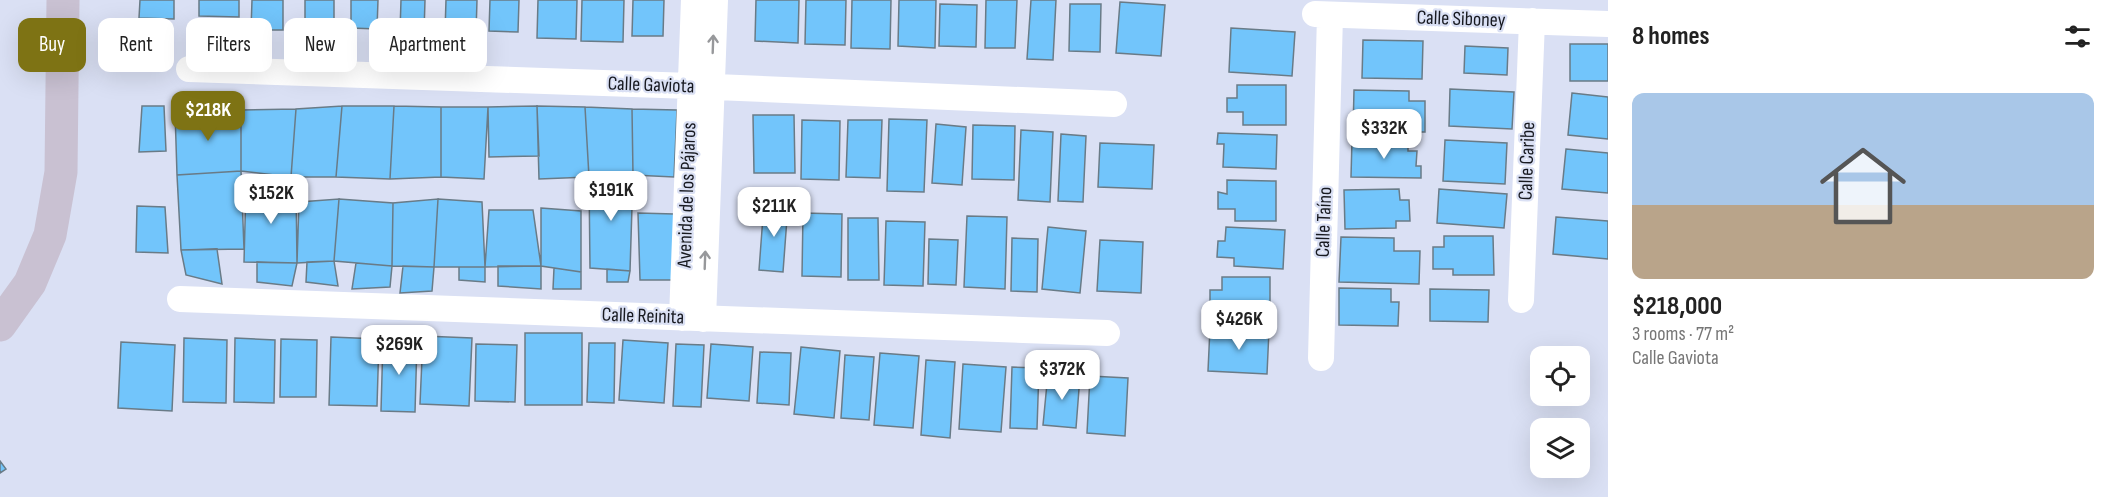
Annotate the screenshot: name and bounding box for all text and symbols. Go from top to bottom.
street label: Calle Siboney [1416,5,1506,33]
chip: Buy [18,18,86,72]
chip: Rent [98,18,174,72]
chip: Filters [186,18,272,72]
chip: New [284,18,357,72]
chip: Apartment [369,18,487,72]
icon: filters [2061,20,2094,53]
text: 8 homes [1632,21,1710,52]
one-way arrow [708,35,719,55]
street label: Calle Gaviota [607,71,695,99]
pin: $218K [166,91,250,142]
text: $218K [185,98,231,122]
pin: $332K [1342,109,1426,160]
text: $332K [1361,116,1407,140]
street label: Calle Caribe [1514,121,1540,201]
street label: Avenida de los Pájaros [672,122,702,269]
icon: home [1809,132,1917,240]
pin: $191K [569,171,653,222]
pin: $152K [229,174,313,225]
text: $191K [588,178,634,202]
text: $152K [248,181,294,205]
street label: Calle Taíno [1311,186,1337,258]
pin: $211K [732,187,816,238]
text: $211K [752,194,796,218]
one-way arrow [700,251,711,271]
text: $218,000 [1632,291,1722,322]
pin: $426K [1197,300,1281,351]
street label: Calle Reinita [601,303,685,329]
text: $426K [1215,307,1263,331]
text: 3 rooms · 77 m² [1632,322,1734,346]
pin: $269K [357,325,441,376]
text: $269K [375,332,423,356]
map controls [1530,346,1590,478]
button: locate [1530,346,1590,406]
text: Calle Gaviota [1632,346,1719,370]
pin: $372K [1020,350,1104,401]
text: $372K [1039,357,1085,381]
button: layers [1530,418,1590,478]

